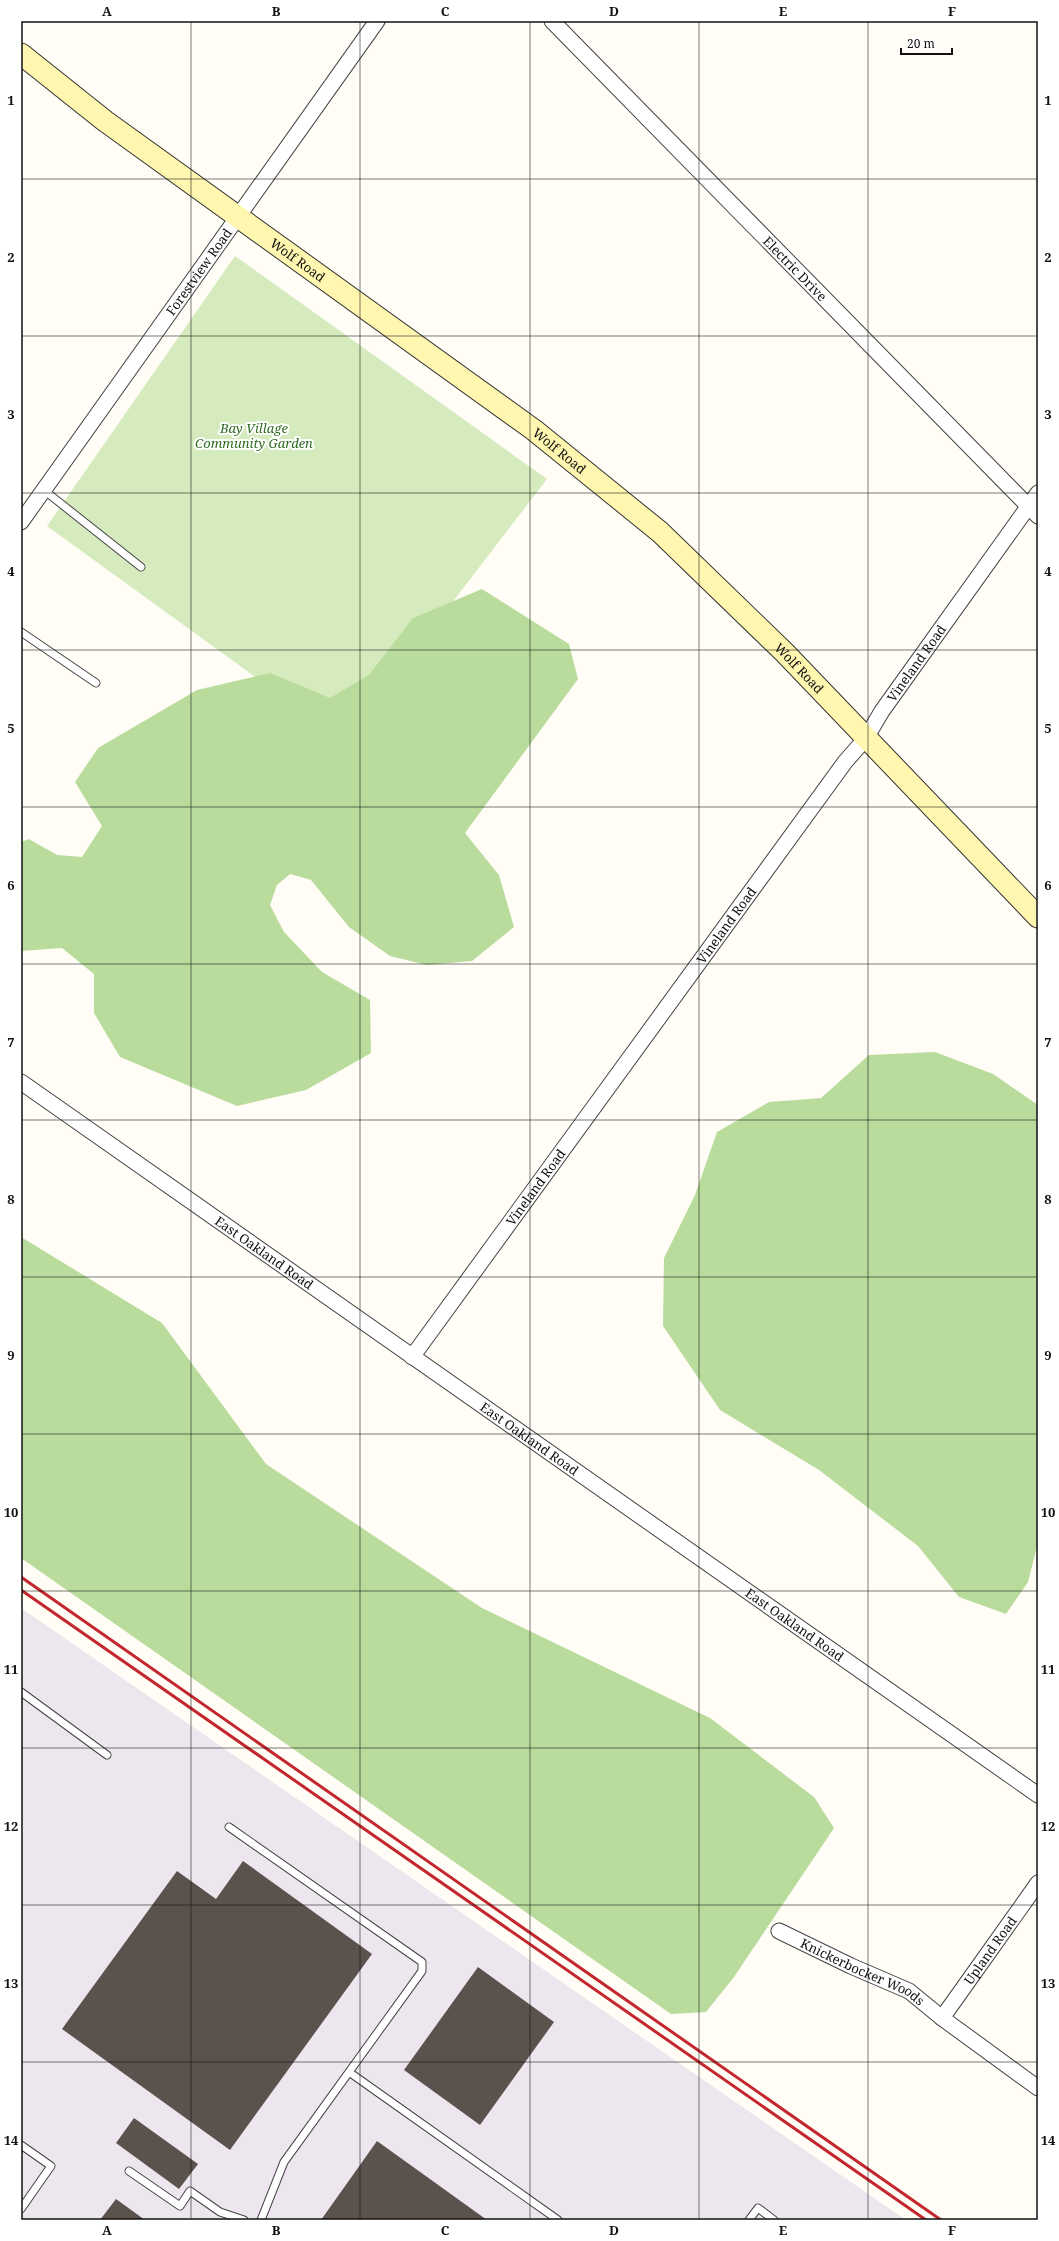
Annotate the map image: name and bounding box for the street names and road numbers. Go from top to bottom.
street label: Forestview Road [162,225,236,319]
street label: Electric Drive [759,232,831,305]
street label: Wolf Road [267,234,329,286]
street label: Wolf Road [529,424,590,478]
street label: Vineland Road [883,621,950,705]
street label: Wolf Road [771,639,828,697]
street label: Vineland Road [692,883,760,967]
street label: Vineland Road [502,1145,570,1229]
street label: East Oakland Road [211,1212,317,1293]
street label: East Oakland Road [477,1398,582,1479]
street label: East Oakland Road [742,1584,848,1665]
street label: Upland Road [960,1913,1021,1988]
street label: Knickerbocker Woods [798,1934,929,2009]

